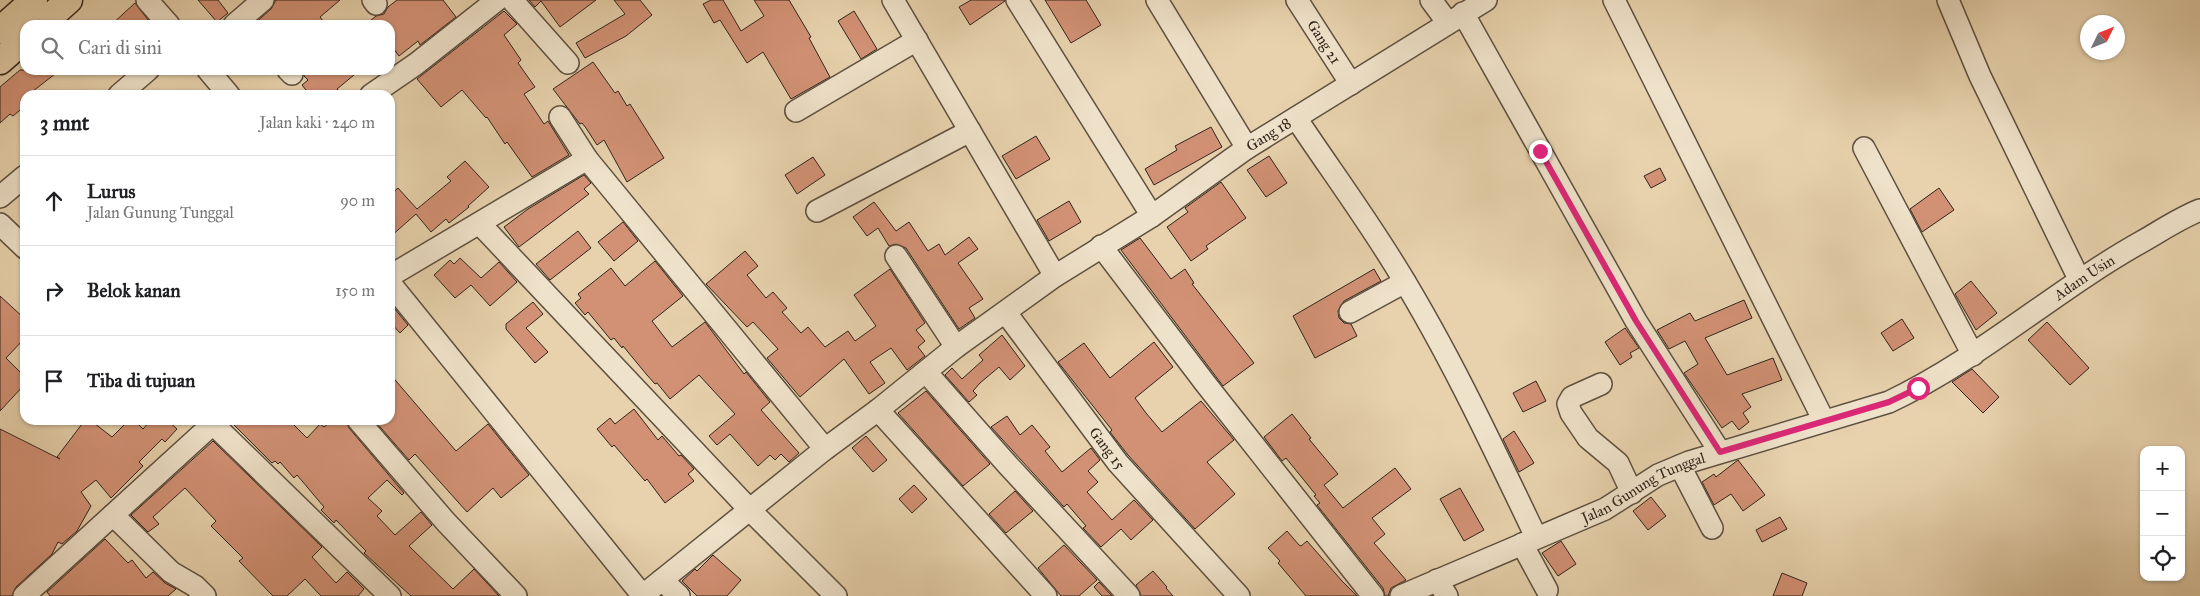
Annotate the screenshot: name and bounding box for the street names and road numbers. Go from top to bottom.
street label: Gang 21 [1303,17,1345,68]
street label: Gang 18 [1243,114,1295,155]
street label: Adam Usin [2050,251,2118,305]
street label: Gang 15 [1085,424,1129,474]
street label: Jalan Gunung Tunggal [1577,448,1708,529]

